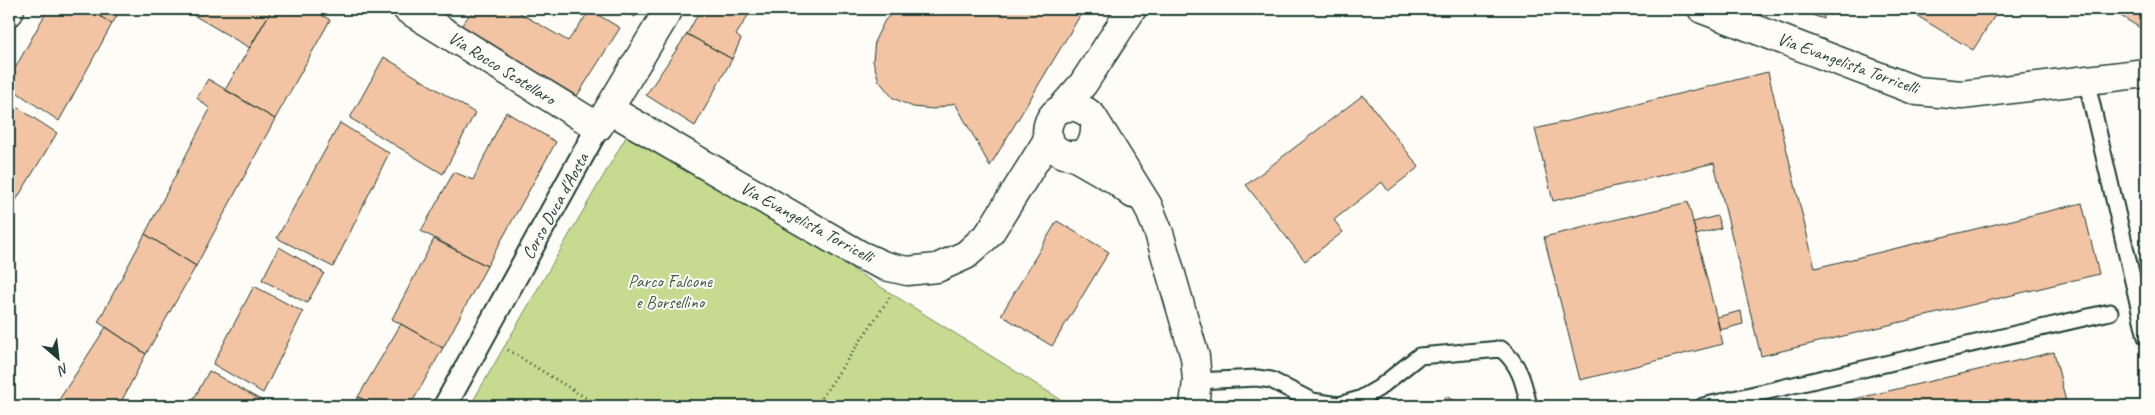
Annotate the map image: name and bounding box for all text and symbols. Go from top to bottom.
street label: Via Rocco Scotellaro [444,26,561,111]
street label: Via Evangelista Torricelli [1774,27,1924,100]
street label: Corso Duca d'Aosta [517,147,594,263]
street label: Via Evangelista Torricelli [737,176,880,269]
park label: Parco Falcone e Borsellino [628,270,713,313]
north arrow [32,332,82,382]
text: N [54,359,72,380]

